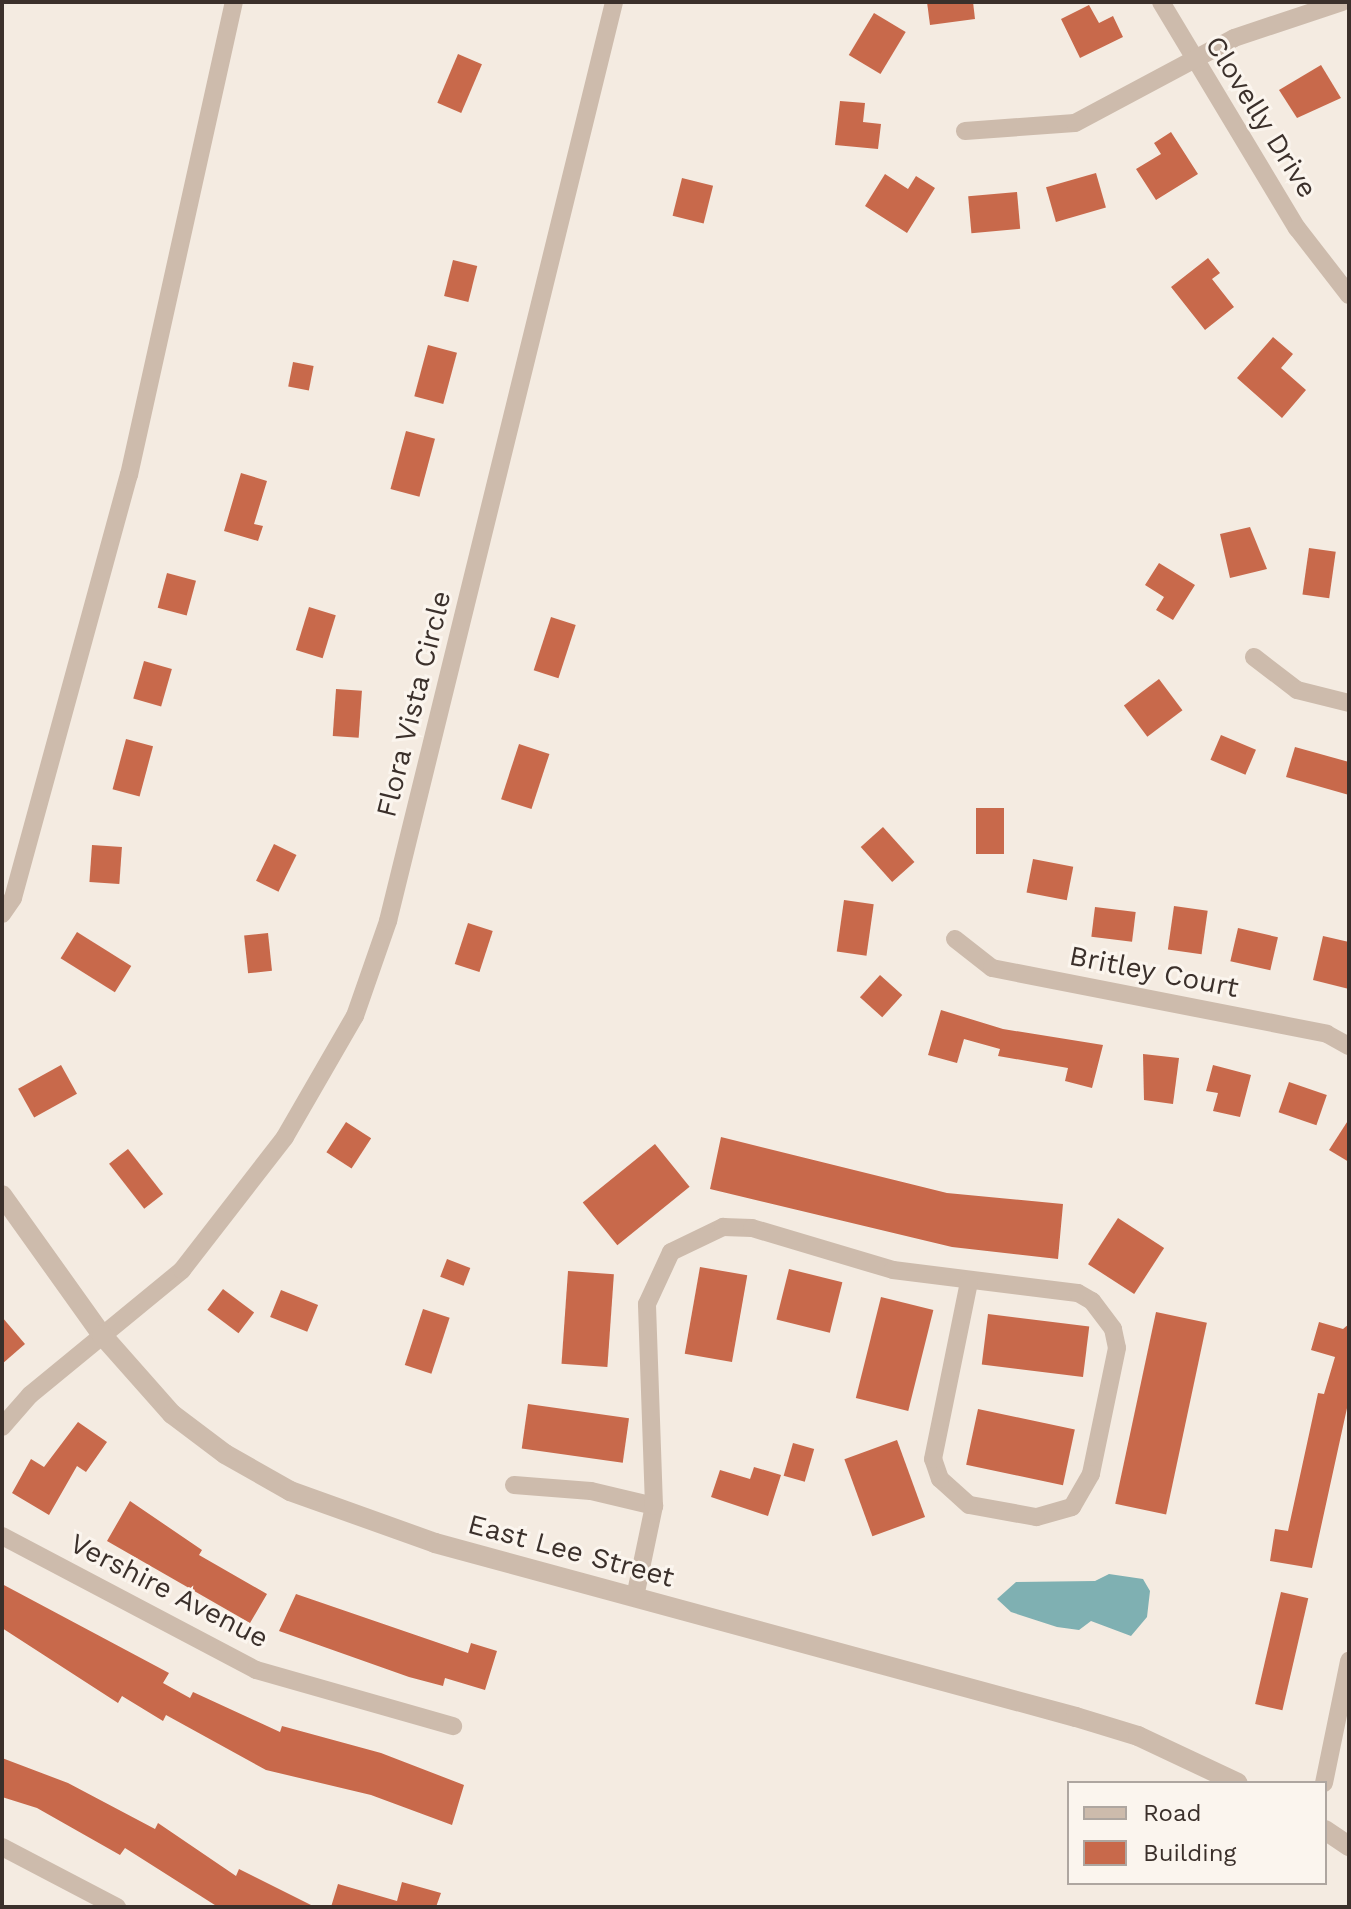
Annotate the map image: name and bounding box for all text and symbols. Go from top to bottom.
street label: Clovelly Drive [1198,30,1324,204]
street label: Flora Vista Circle [369,586,459,822]
street label: Britley Court [1066,939,1242,1005]
street label: East Lee Street [464,1507,678,1595]
street label: Vershire Avenue [64,1526,274,1656]
legend [1067,1781,1327,1885]
text: Road [1143,1799,1202,1827]
text: Building [1143,1839,1236,1867]

